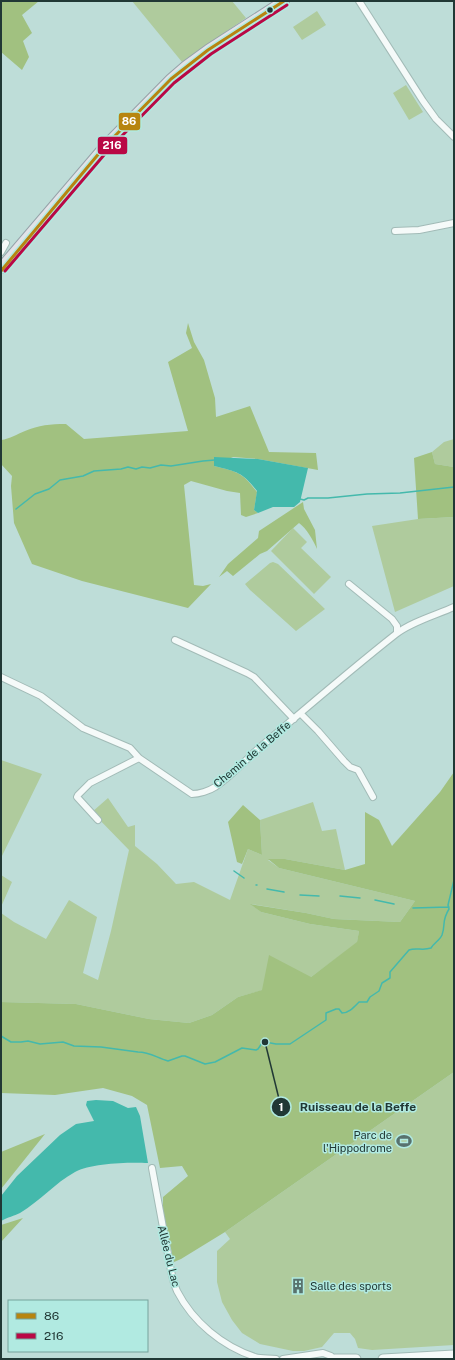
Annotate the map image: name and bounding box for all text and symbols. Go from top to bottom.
unlabelled marker [265,5,275,15]
line badge: 86 [118,112,141,131]
text: 86 [122,115,136,127]
line badge: 216 [97,136,128,155]
text: 216 [103,139,121,151]
street label: Chemin de la Beffe [211,718,293,790]
callout: Ruisseau de la Beffe [271,1095,424,1119]
text: 1 [278,1100,284,1114]
text: Ruisseau de la Beffe [300,1100,416,1114]
place label: Parc de l'Hippodrome [323,1129,392,1154]
sports icon: Parc de l'Hippodrome [395,1132,413,1150]
street label: Allée du Lac [156,1224,182,1288]
building icon: Salle des sports [289,1277,307,1295]
place label: Salle des sports [310,1280,392,1292]
legend [8,1300,148,1352]
text: 86 [44,1309,59,1323]
text: 216 [44,1329,64,1343]

